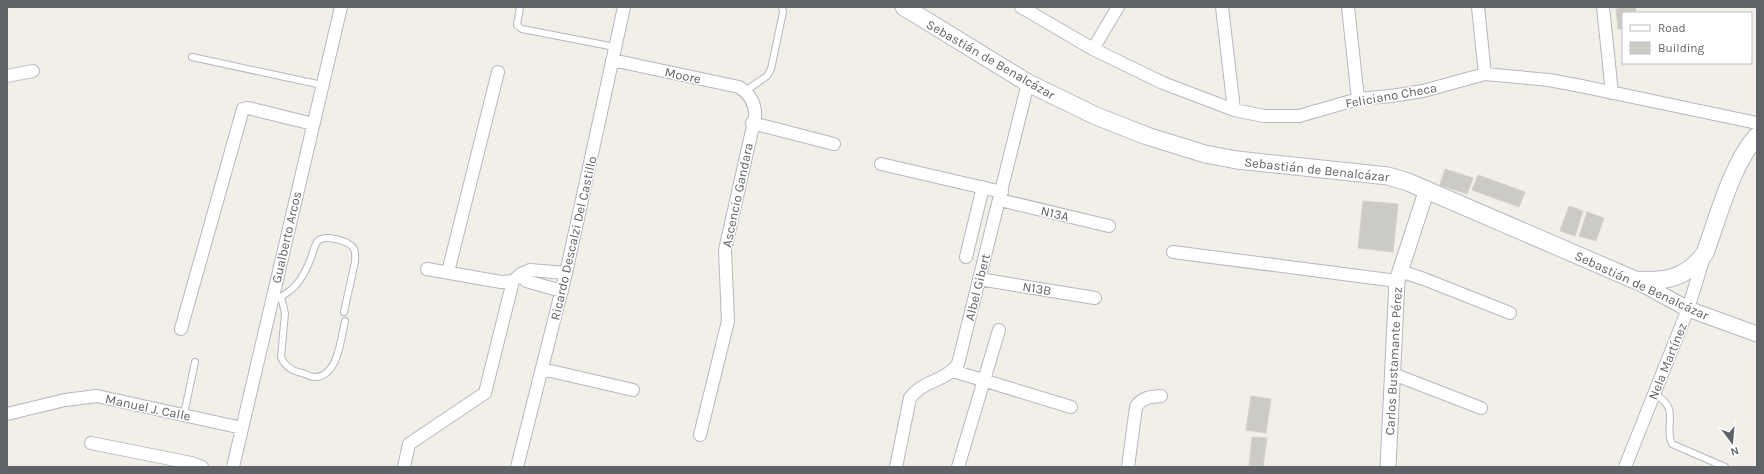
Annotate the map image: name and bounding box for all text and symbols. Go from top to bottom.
legend [1622,12,1752,64]
street label: Sebastián de Benalcázar [924,16,1058,103]
text: Road [1658,21,1686,35]
text: Building [1658,41,1705,55]
street label: Moore [663,64,703,87]
street label: Feliciano Checa [1344,80,1438,111]
street label: Ascencio Gandara [719,142,756,249]
street label: Sebastián de Benalcázar [1244,154,1391,185]
street label: Ricardo Descalzi Del Castillo [547,155,600,322]
street label: Gualberto Arcos [269,189,304,285]
street label: N13A [1039,203,1071,224]
street label: Sebastián de Benalcázar [1573,248,1711,323]
street label: Albel Gibert [962,252,993,322]
street label: N13B [1021,279,1052,298]
street label: Carlos Bustamante Pérez [1382,286,1405,436]
street label: Nela Martínez [1645,320,1690,402]
street label: Manuel J. Calle [104,391,192,424]
north arrow [1712,422,1752,462]
text: N [1729,444,1740,458]

